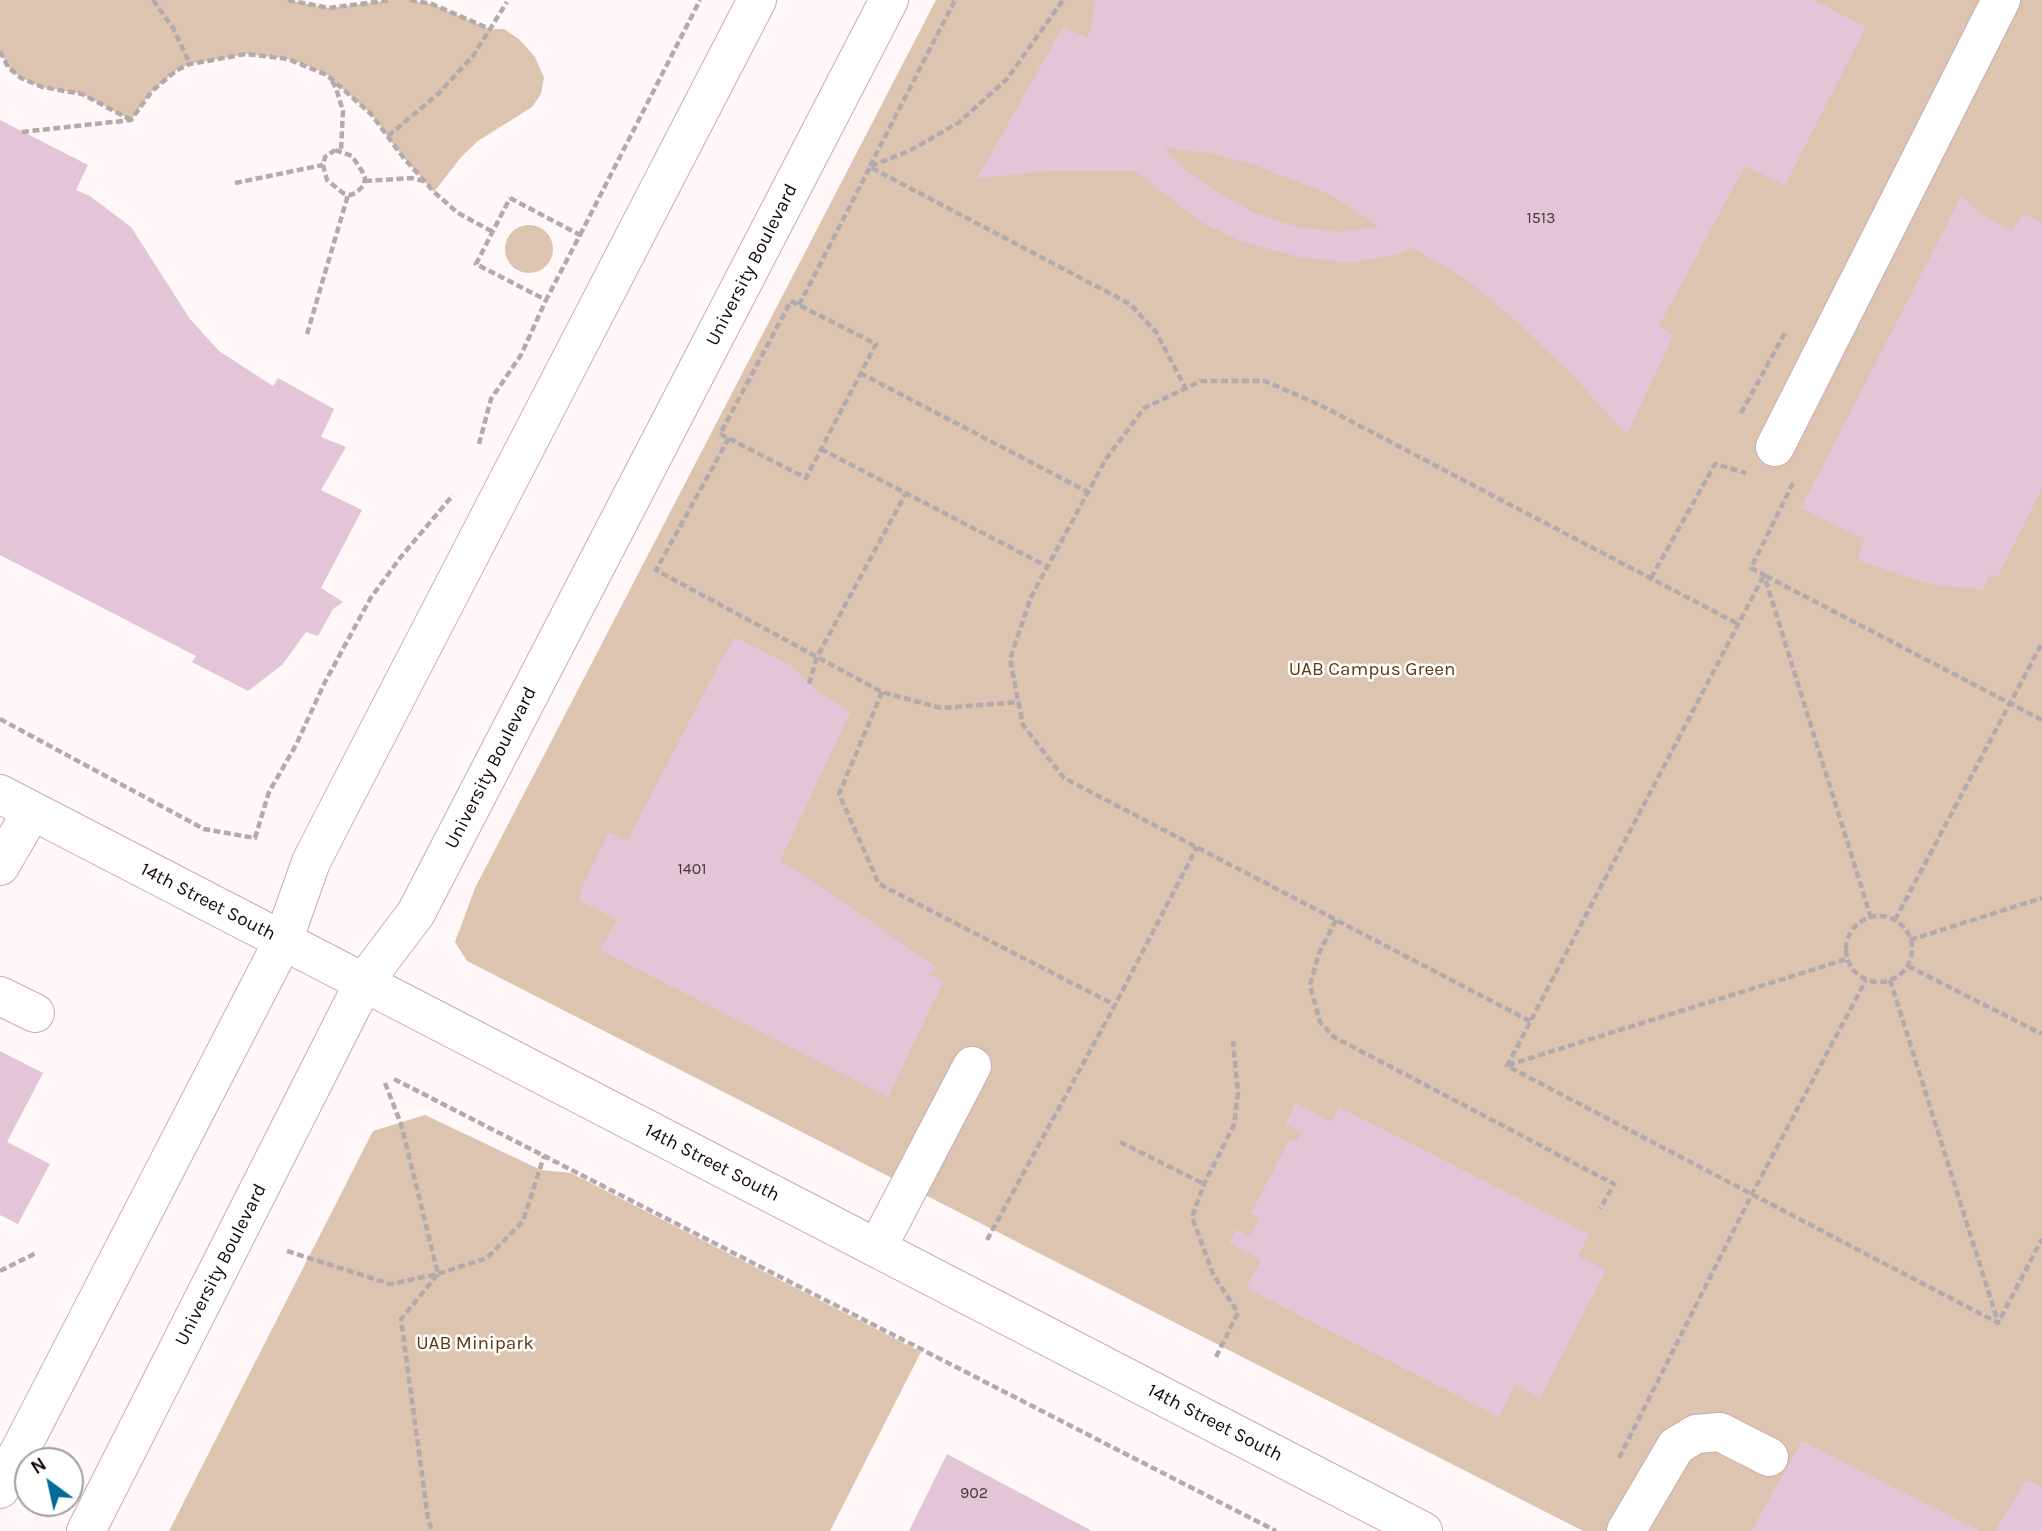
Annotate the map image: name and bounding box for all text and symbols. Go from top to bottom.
street label: University Boulevard [701,180,803,350]
house number: 1513 [1526,208,1556,228]
park label: UAB Campus Green [1289,659,1455,681]
street label: University Boulevard [440,683,542,853]
street label: 14th Street South [137,858,279,946]
house number: 1401 [677,859,707,879]
street label: 14th Street South [641,1119,783,1207]
street label: University Boulevard [170,1180,272,1350]
park label: UAB Minipark [416,1333,534,1355]
street label: 14th Street South [1144,1379,1286,1467]
north arrow [14,1447,84,1517]
text: N [27,1453,50,1479]
house number: 902 [960,1483,988,1503]

